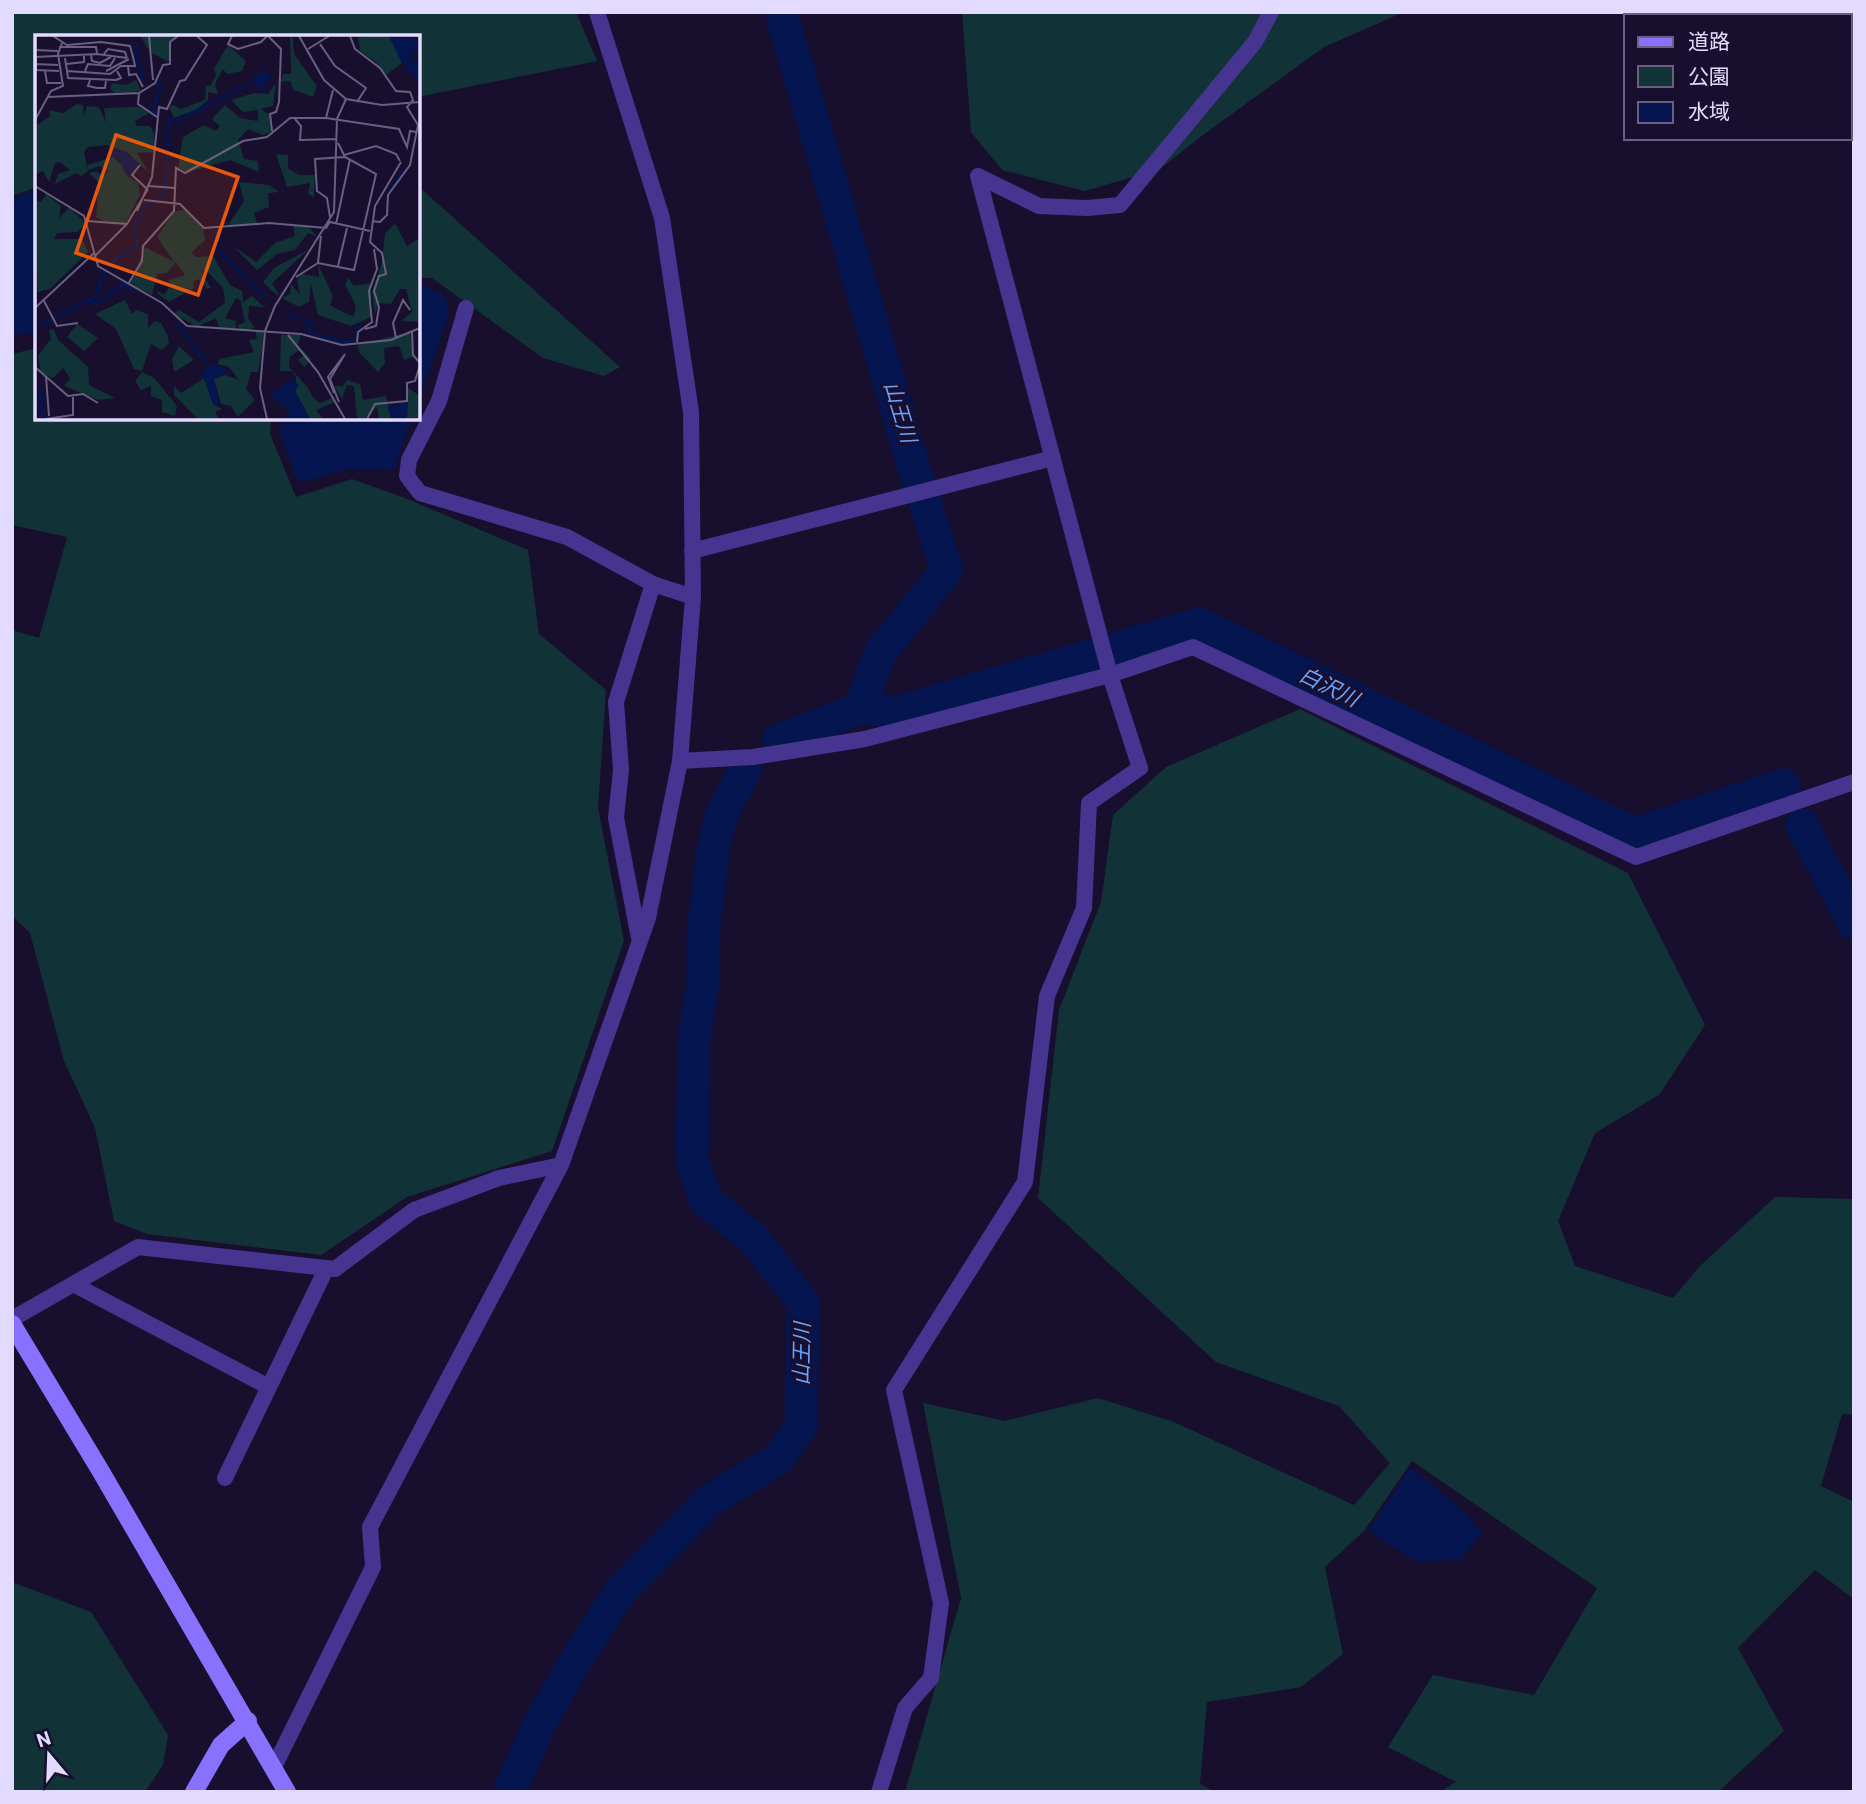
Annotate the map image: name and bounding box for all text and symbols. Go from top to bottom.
legend [1624,14,1852,140]
text: 道路 [1688,30,1730,54]
inset map [35,35,420,420]
text: 公園 [1688,65,1730,89]
text: 水域 [1688,100,1730,124]
water label: 山王川 [879,378,921,448]
water label: 白沢川 [1295,662,1364,712]
water label: 山王川 [789,1320,815,1386]
north arrow [14,1720,84,1790]
text: N [34,1726,54,1752]

